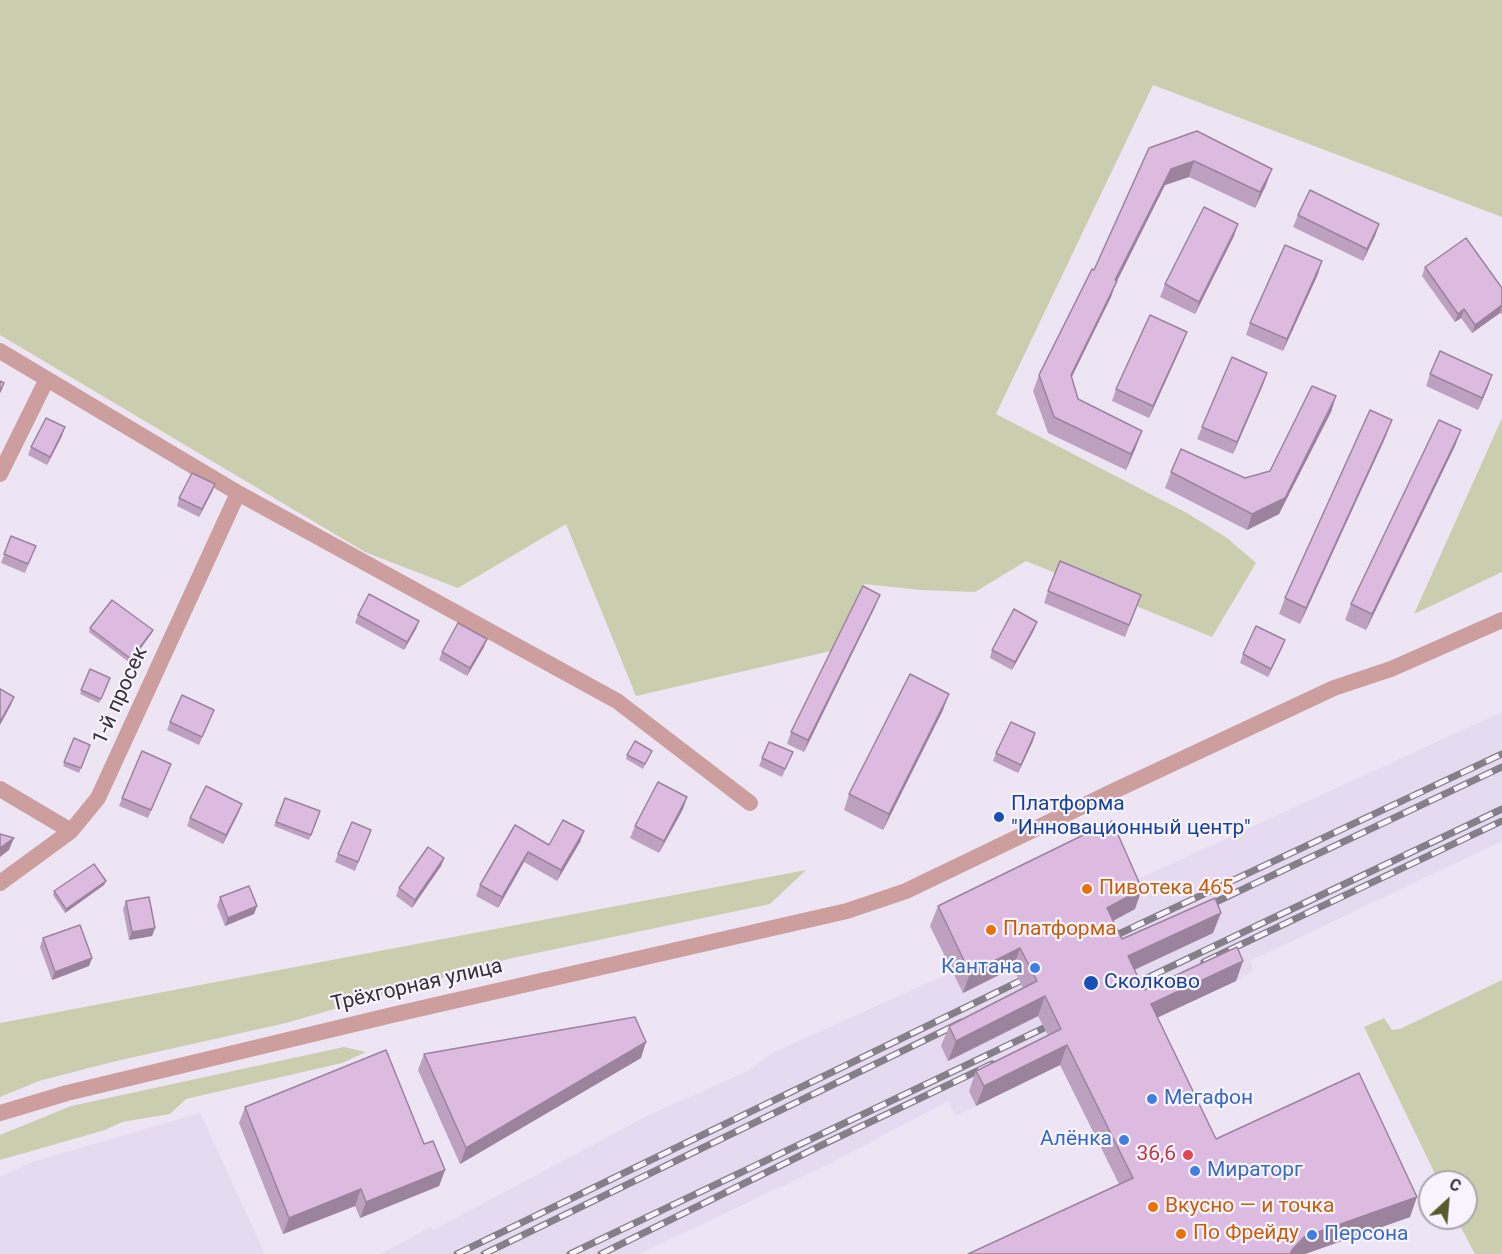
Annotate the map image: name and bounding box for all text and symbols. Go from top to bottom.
street label: 1-й просек [88,643,154,749]
place label: Платформа "Инновационный центр" [1011,792,1251,842]
marker: Платформа "Инновационный центр" [992,810,1006,824]
place label: Пивотека 465 [1099,876,1234,902]
marker: Пивотека 465 [1080,882,1094,896]
place label: Платформа [1003,917,1117,943]
marker: Платформа [984,923,998,937]
street label: Трёхгорная улица [329,954,505,1018]
place label: Кантана [941,955,1023,981]
marker: Кантана [1028,961,1042,975]
place label: Сколково [1104,970,1200,996]
marker: Сколково [1082,974,1100,992]
place label: Мегафон [1164,1086,1253,1112]
marker: Мегафон [1145,1092,1159,1106]
place label: Алёнка [1040,1127,1112,1153]
marker: Алёнка [1117,1133,1131,1147]
place label: 36,6 [1136,1142,1176,1168]
marker: 36,6 [1181,1148,1195,1162]
place label: Мираторг [1207,1158,1303,1184]
marker: Мираторг [1188,1164,1202,1178]
north arrow [1418,1170,1478,1230]
text: С [1446,1174,1464,1196]
place label: Вкусно — и точка [1165,1194,1334,1220]
marker: Вкусно — и точка [1146,1200,1160,1214]
place label: По Фрейду [1193,1221,1299,1247]
place label: Персона [1324,1222,1408,1248]
marker: По Фрейду [1174,1227,1188,1241]
marker: Персона [1305,1228,1319,1242]

